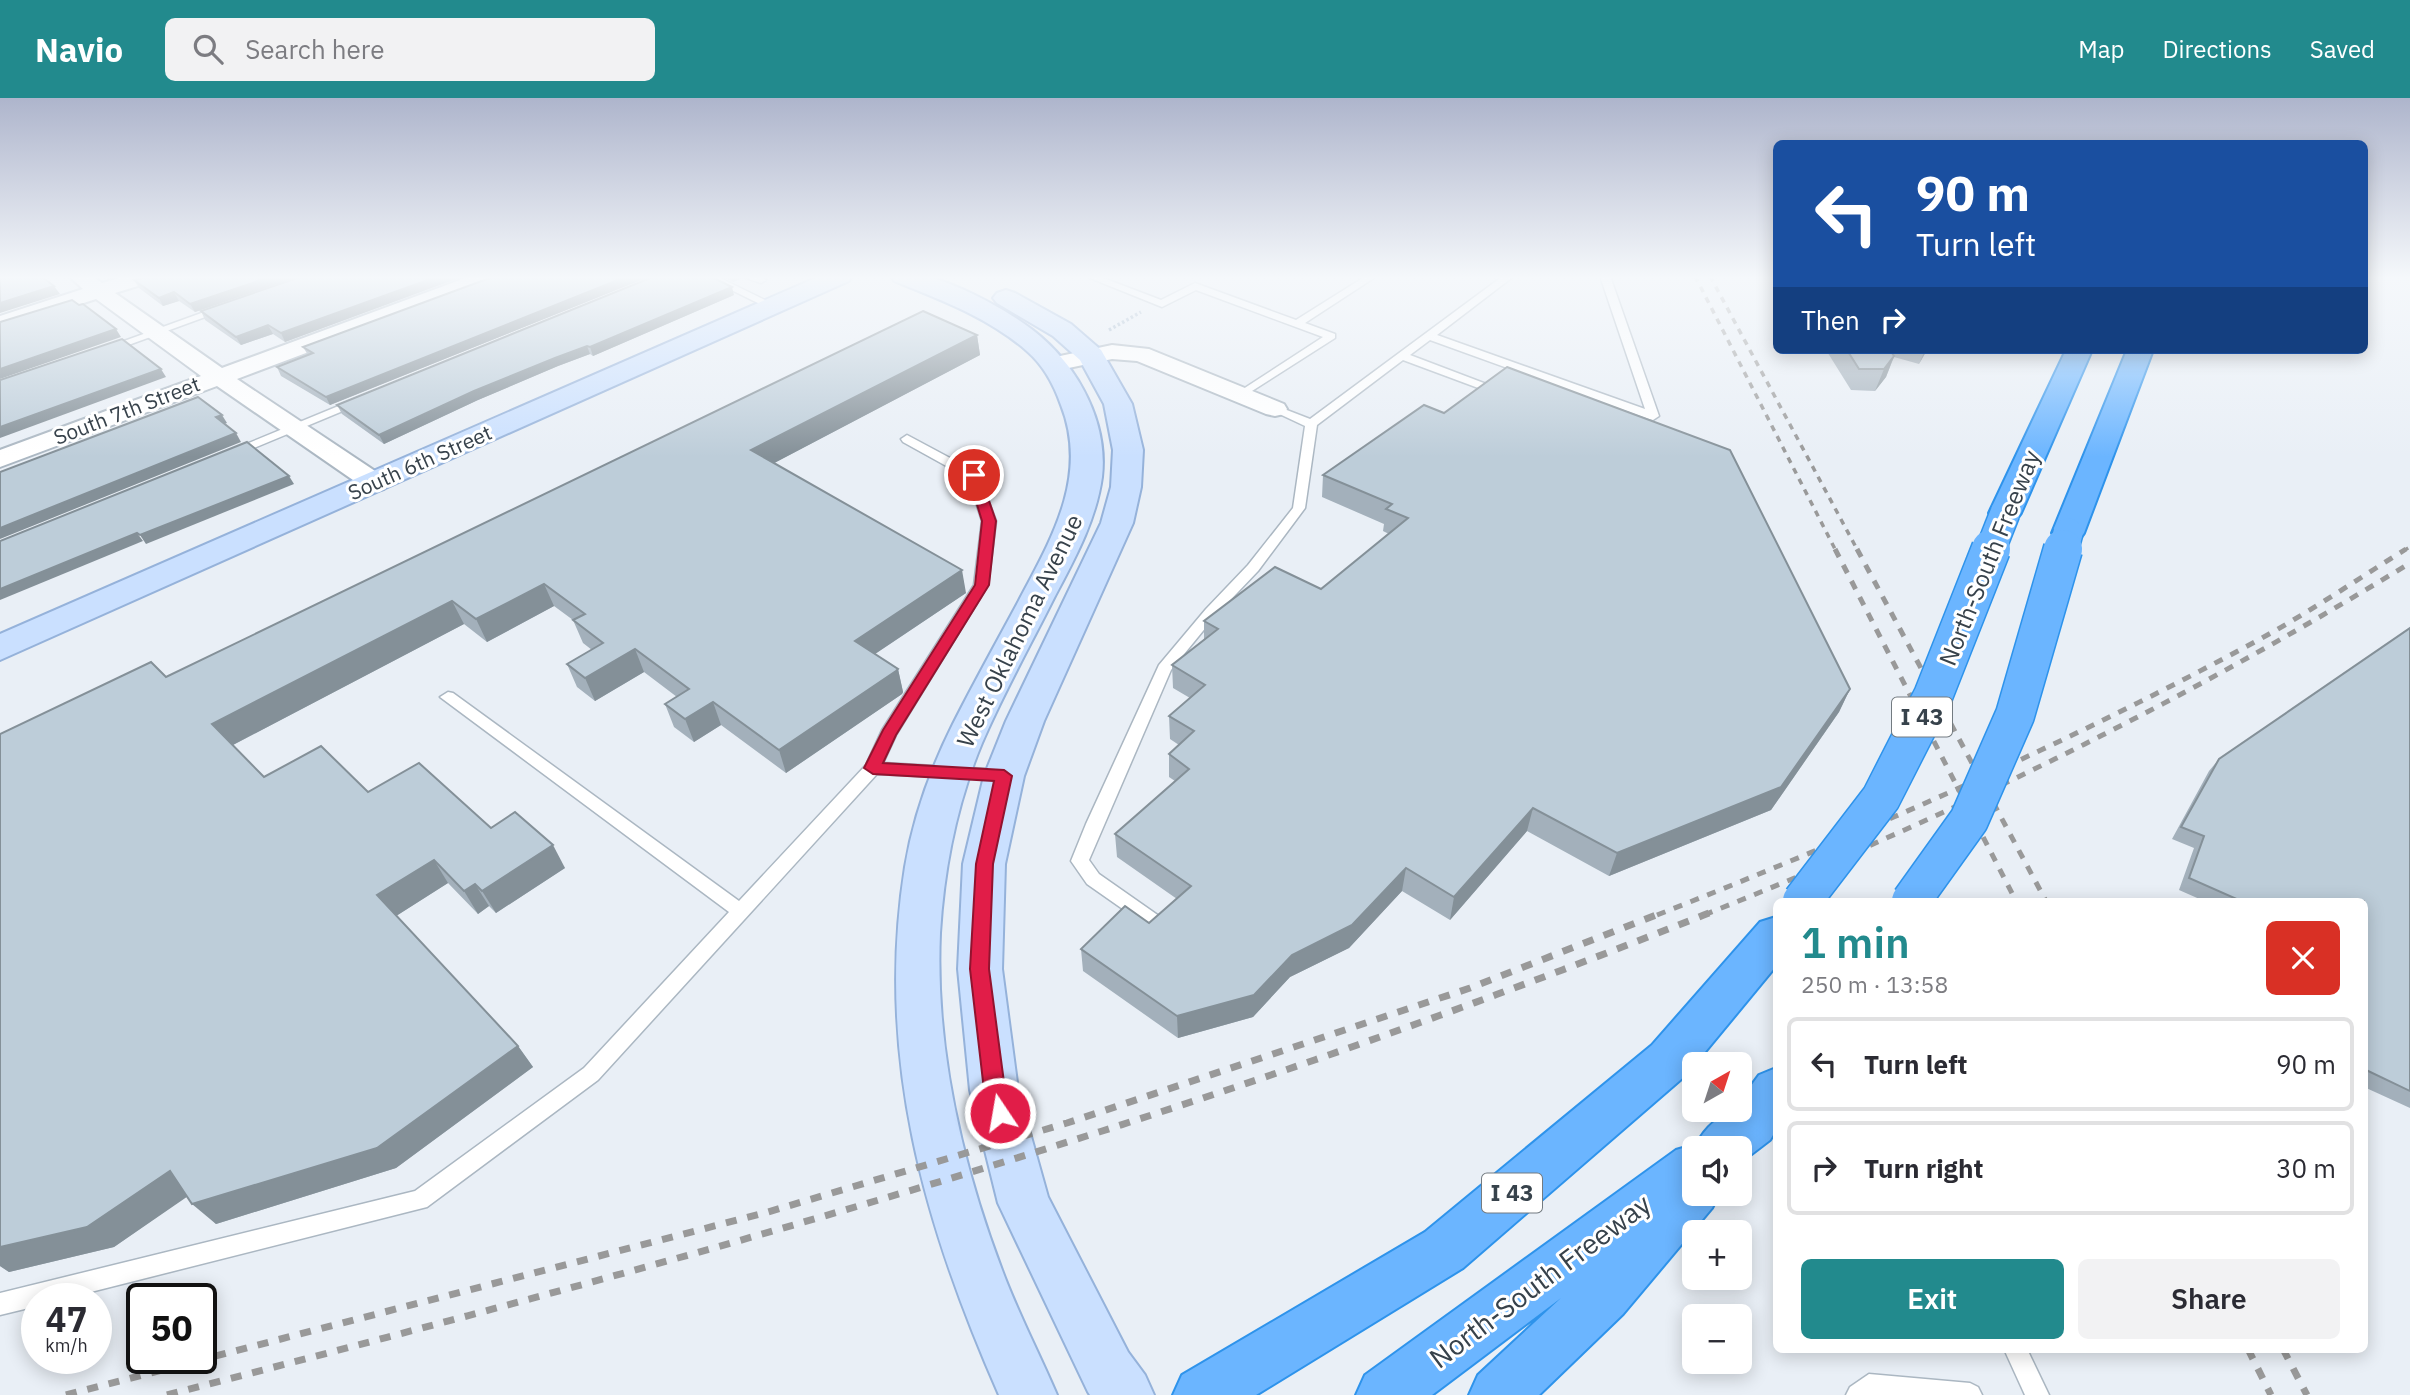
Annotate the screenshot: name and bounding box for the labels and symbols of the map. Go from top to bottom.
street label: South 7th Street [49,369,204,451]
street label: South 6th Street [343,418,496,506]
pin [944,445,1004,505]
street label: North-South Freeway [1931,445,2047,670]
street label: West Oklahoma Avenue [949,509,1089,752]
road number: I 43 [1892,698,1952,736]
north arrow [1682,1052,1752,1122]
position arrow [963,1076,1037,1150]
road number: I 43 [1482,1174,1542,1212]
street label: North-South Freeway [1421,1185,1658,1376]
speed limit sign: 50 [126,1283,217,1374]

